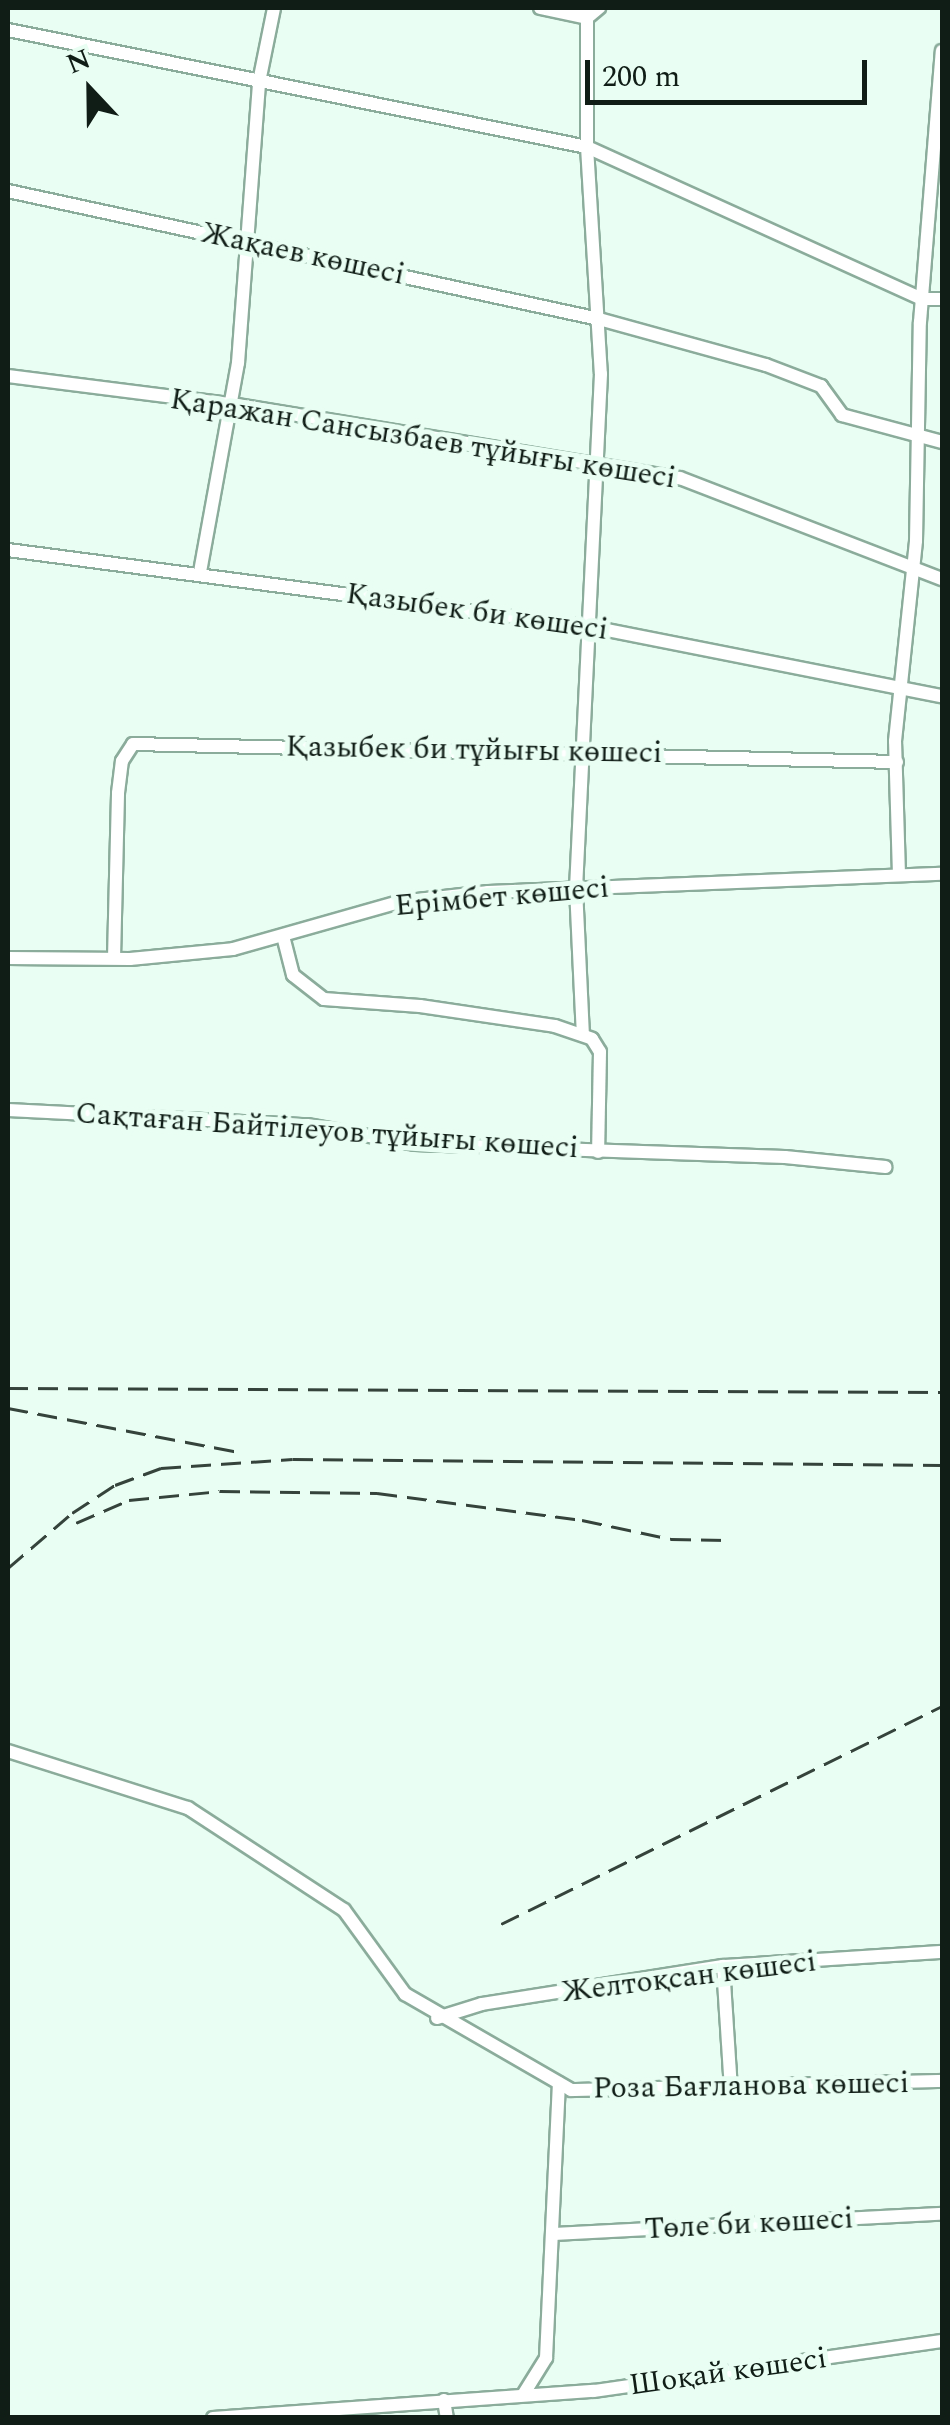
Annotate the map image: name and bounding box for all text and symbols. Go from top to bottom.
text: N [60,38,97,86]
north arrow [40,40,140,140]
scale bar [590,40,872,102]
text: 200 m [602,54,680,100]
street label: Жақаев көшесі [198,215,408,293]
street label: Қаражан Сансызбаев тұйығы көшесі [168,381,678,497]
street label: Қазыбек би көшесі [344,576,610,648]
street label: Қазыбек би тұйығы көшесі [285,729,663,771]
street label: Ерімбет көшесі [393,870,611,924]
street label: Сақтаған Байтілеуов тұйығы көшесі [74,1095,580,1167]
street label: Желтоқсан көшесі [560,1944,818,2010]
street label: Роза Бағланова көшесі [593,2065,909,2107]
street label: Төле би көшесі [644,2201,854,2247]
street label: Шоқай көшесі [627,2340,829,2404]

